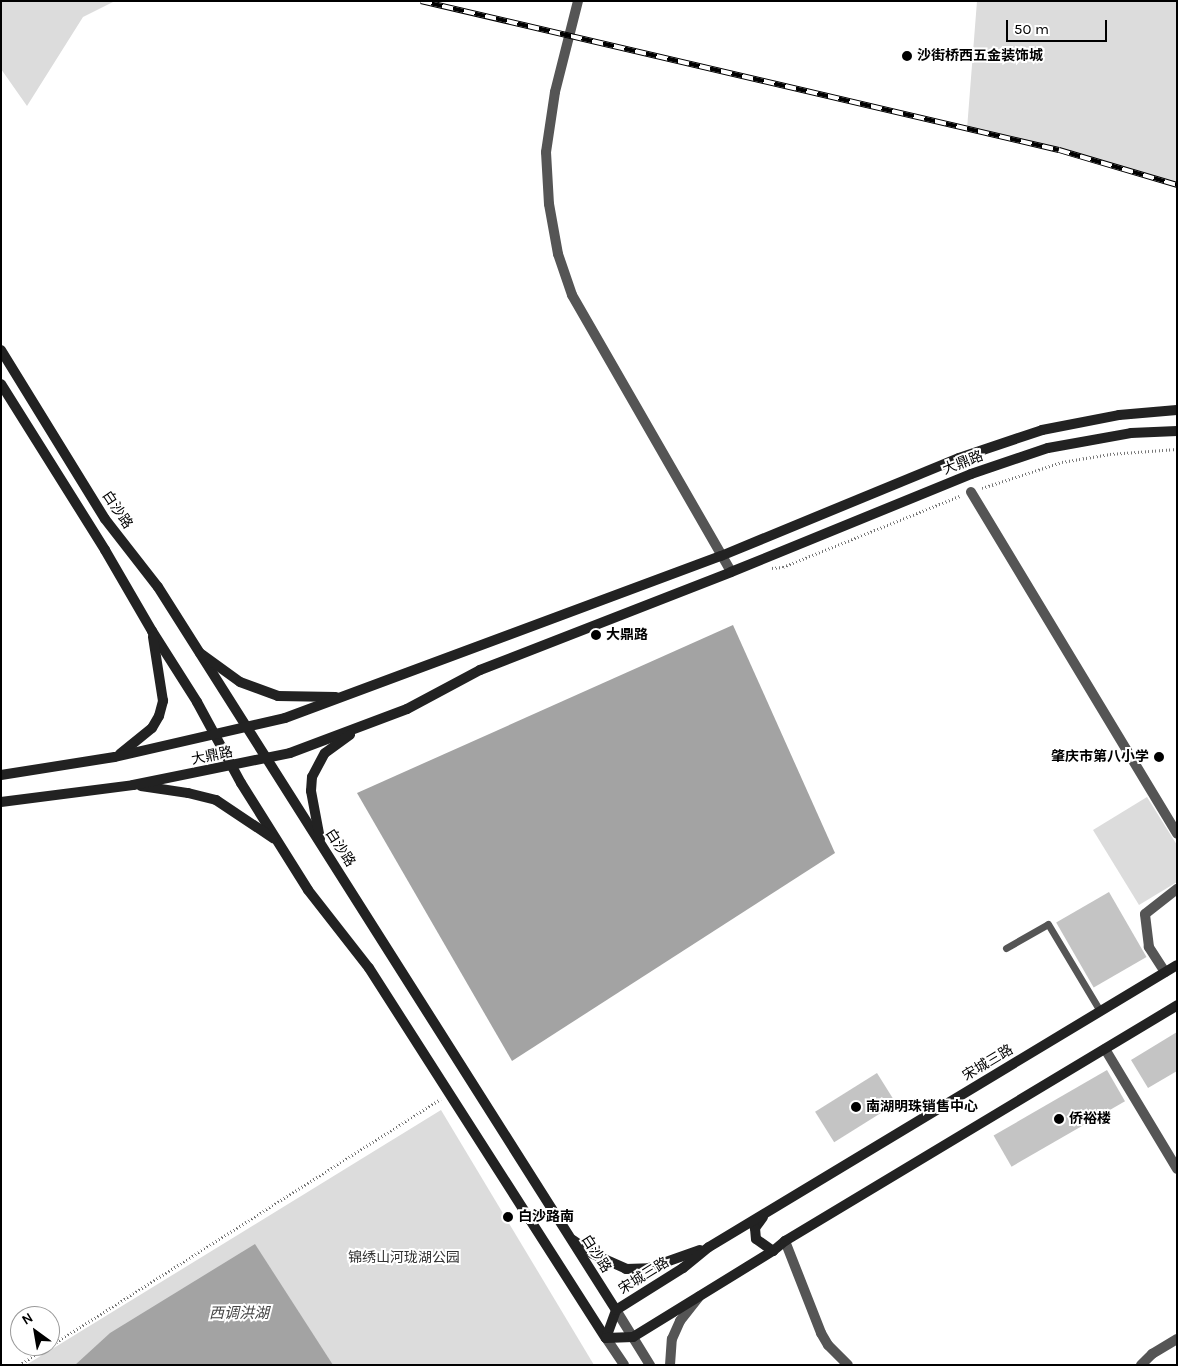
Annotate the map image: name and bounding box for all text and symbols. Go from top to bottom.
scale bar [1008,10,1109,42]
text: 50 m [1014,20,1049,38]
place label: 沙街桥西五金装饰城 [917,48,1043,64]
marker: 沙街桥西五金装饰城 [901,50,913,62]
street label: 大鼎路 [940,448,986,478]
street label: 白沙路 [98,488,136,532]
place label: 大鼎路 [606,627,648,643]
marker: 大鼎路 [590,629,602,641]
street label: 大鼎路 [190,744,234,768]
place label: 肇庆市第八小学 [1051,749,1149,765]
marker: 肇庆市第八小学 [1153,751,1165,763]
street label: 白沙路 [322,826,358,870]
street label: 宋城三路 [960,1041,1016,1085]
place label: 南湖明珠销售中心 [866,1099,978,1115]
marker: 南湖明珠销售中心 [850,1101,862,1113]
place label: 侨裕楼 [1069,1111,1111,1127]
marker: 侨裕楼 [1053,1113,1065,1125]
place label: 白沙路南 [518,1209,574,1225]
marker: 白沙路南 [502,1211,514,1223]
street label: 白沙路 [578,1232,614,1276]
park label: 锦绣山河珑湖公园 [348,1250,460,1266]
street label: 宋城三路 [616,1254,672,1298]
water label: 西调洪湖 [209,1305,269,1323]
north arrow [10,1306,60,1356]
text: N [19,1309,36,1329]

